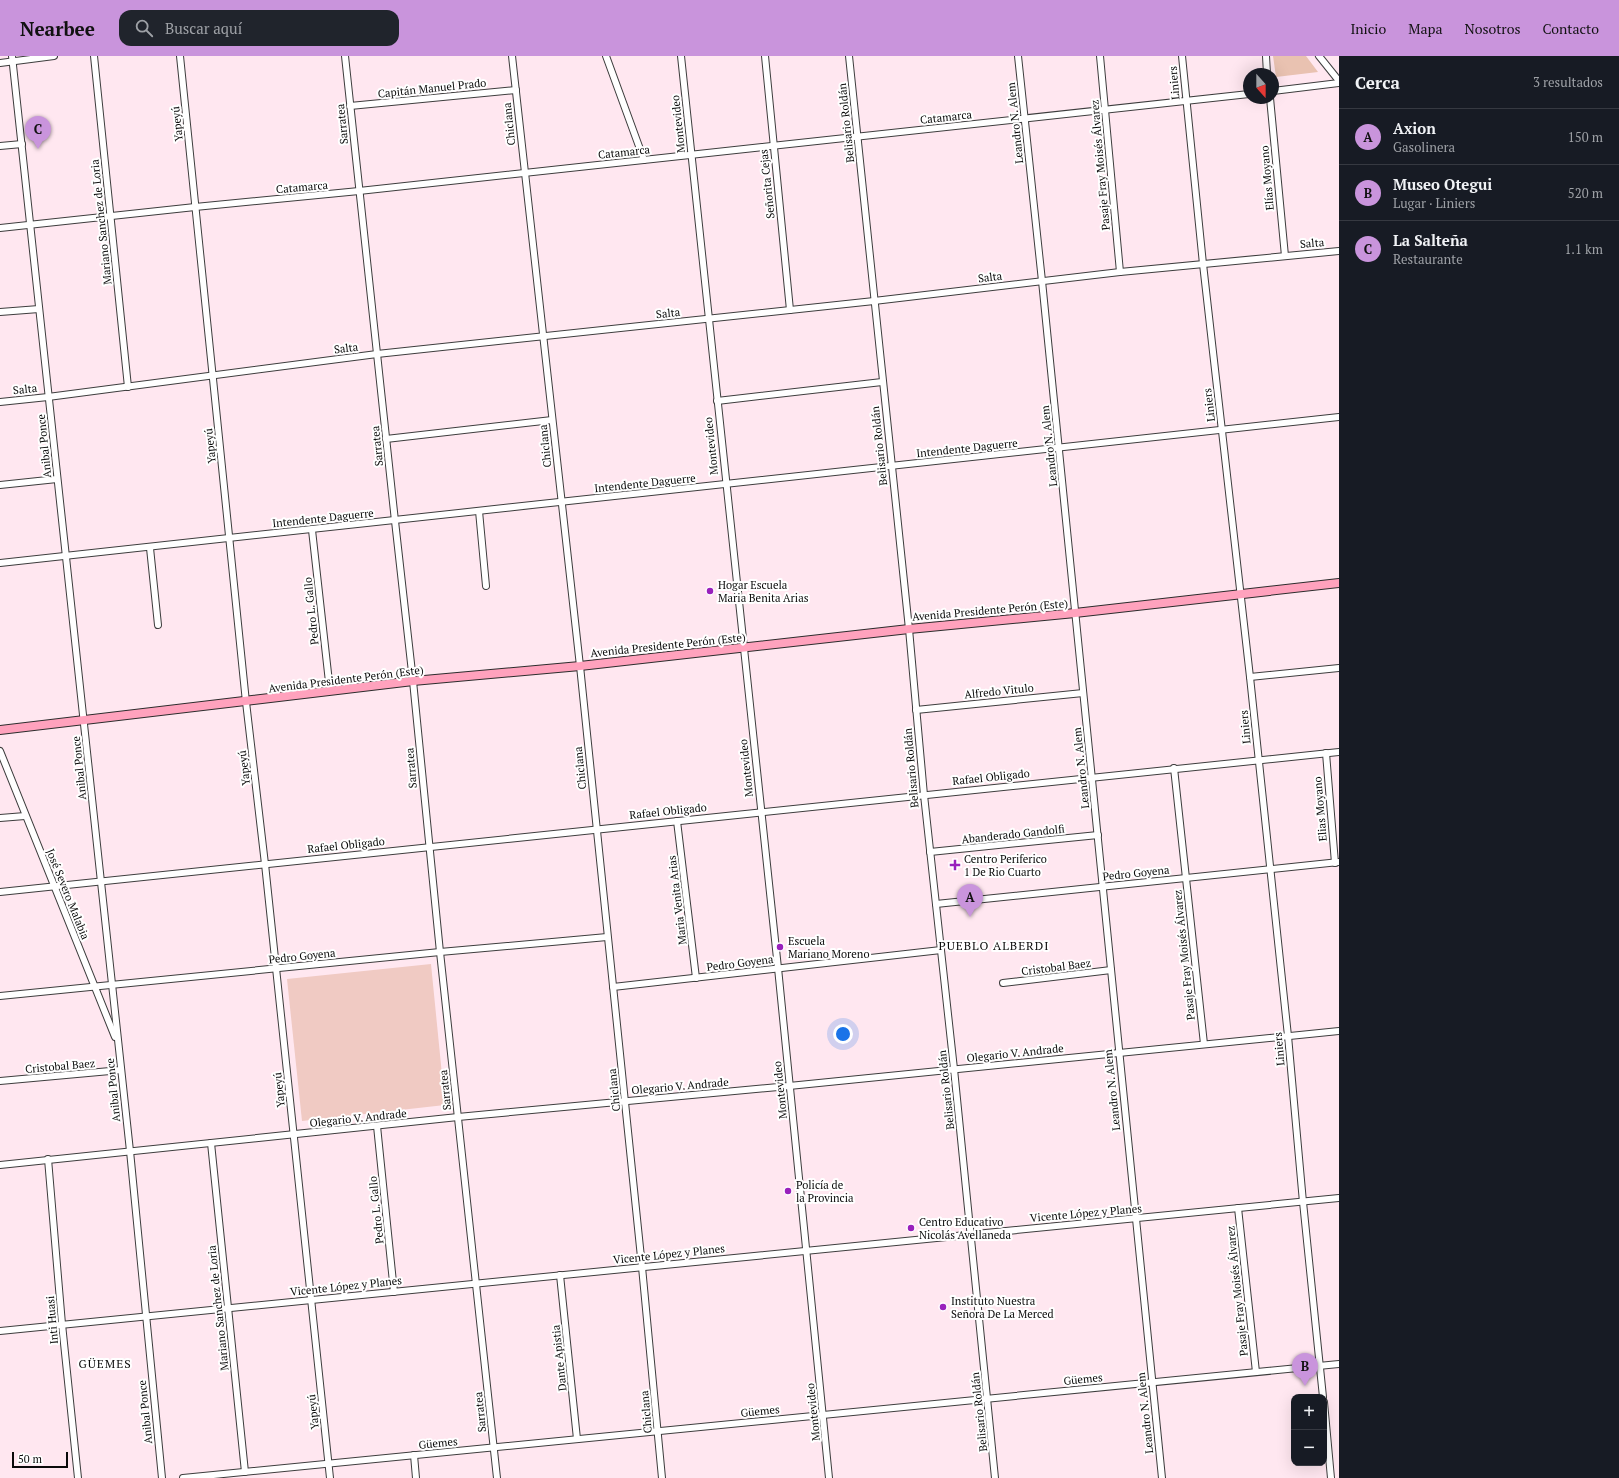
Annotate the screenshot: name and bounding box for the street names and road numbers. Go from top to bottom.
street label: Liniers [1166,65,1182,100]
street label: Capitán Manuel Prado [377,75,487,101]
street label: Leandro N. Alem [1004,81,1026,164]
street label: Belisario Roldán [835,82,857,163]
street label: Montevideo [668,94,688,154]
street label: Pasaje Fray Moisés Álvarez [1087,99,1113,231]
street label: Chiclana [500,101,518,146]
street label: Sarratea [333,103,351,145]
street label: Yapeyú [168,105,186,142]
street label: Catamarca [919,107,973,127]
street label: Catamarca [597,142,651,162]
street label: Elías Moyano [1257,145,1277,211]
street label: Señorita Cejas [756,148,778,219]
street label: Mariano Sanchez de Loria [87,158,115,285]
street label: Catamarca [275,178,329,196]
street label: Salta [1299,235,1325,251]
street label: Salta [977,269,1003,285]
street label: Salta [655,305,681,321]
street label: Salta [333,340,359,356]
street label: Salta [12,381,38,397]
street label: Liniers [1200,387,1218,423]
street label: Leandro N. Alem [1038,404,1060,487]
street label: Belisario Roldán [868,405,890,486]
street label: Anibal Ponce [34,413,54,479]
street label: Montevideo [701,416,721,476]
street label: Chiclana [536,423,554,468]
street label: Sarratea [368,425,386,467]
street label: Yapeyú [201,427,219,464]
street label: Intendente Daguerre [916,436,1019,460]
street label: Intendente Daguerre [594,471,697,495]
street label: Intendente Daguerre [272,506,375,530]
street label: Pedro L. Gallo [300,576,322,646]
street label: Avenida Presidente Perón (Este) [912,596,1069,624]
street label: Avenida Presidente Perón (Este) [590,630,747,660]
street label: Avenida Presidente Perón (Este) [268,663,425,695]
street label: Alfredo Vitulo [964,680,1034,702]
street label: Liniers [1237,709,1253,744]
street label: Leandro N. Alem [1070,726,1092,809]
street label: Belisario Roldán [901,727,921,808]
street label: Anibal Ponce [69,735,89,801]
street label: Montevideo [736,738,756,798]
street label: Chiclana [571,745,589,790]
street label: Sarratea [402,747,420,789]
street label: Yapeyú [235,749,253,786]
street label: Rafael Obligado [952,766,1030,788]
street label: Elias Moyano [1310,776,1330,842]
street label: Rafael Obligado [629,800,707,822]
street label: Abanderado Gandolfi [961,822,1066,846]
street label: Rafael Obligado [307,834,385,856]
street label: José Severo Malabia [43,847,93,942]
street label: Maria Venita Arias [665,854,689,945]
street label: Pedro Goyena [1102,862,1171,883]
street label: Pasaje Fray Moisés Álvarez [1170,889,1198,1021]
street label: Pedro Goyena [268,945,337,966]
street label: Pedro Goyena [706,952,775,974]
street label: Cristobal Baez [1020,956,1092,978]
street label: Liniers [1271,1031,1287,1066]
street label: Olegario V. Andrade [966,1041,1065,1065]
street label: Leandro N. Alem [1101,1048,1123,1131]
street label: Belisario Roldán [935,1049,957,1130]
street label: Cristobal Baez [24,1056,96,1076]
street label: Anibal Ponce [103,1057,123,1123]
street label: Montevideo [770,1060,790,1120]
street label: Chiclana [605,1067,623,1112]
street label: Sarratea [436,1069,454,1111]
street label: Yapeyú [270,1071,288,1108]
street label: Olegario V. Andrade [631,1075,730,1097]
street label: Olegario V. Andrade [309,1106,408,1130]
street label: Pedro L. Gallo [365,1175,387,1245]
street label: Vicente López y Planes [1029,1201,1143,1225]
street label: Pasaje Fray Moisés Álvarez [1223,1225,1251,1357]
street label: Vicente López y Planes [612,1241,726,1267]
street label: Mariano Sanchez de Loria [204,1244,232,1371]
street label: Vicente López y Planes [289,1273,403,1299]
street label: Inti Huasi [43,1295,61,1345]
street label: Dante Apistia [549,1324,569,1392]
street label: Güemes [1063,1370,1103,1388]
street label: Belisario Roldán [968,1371,990,1452]
street label: Leandro N. Alem [1134,1371,1156,1454]
street label: Anibal Ponce [135,1379,155,1445]
street label: Montevideo [803,1382,823,1442]
street label: Chiclana [637,1390,655,1434]
street label: Sarratea [471,1391,489,1433]
street label: Yapeyú [304,1393,322,1430]
street label: Güemes [740,1402,780,1420]
street label: Güemes [418,1434,458,1452]

